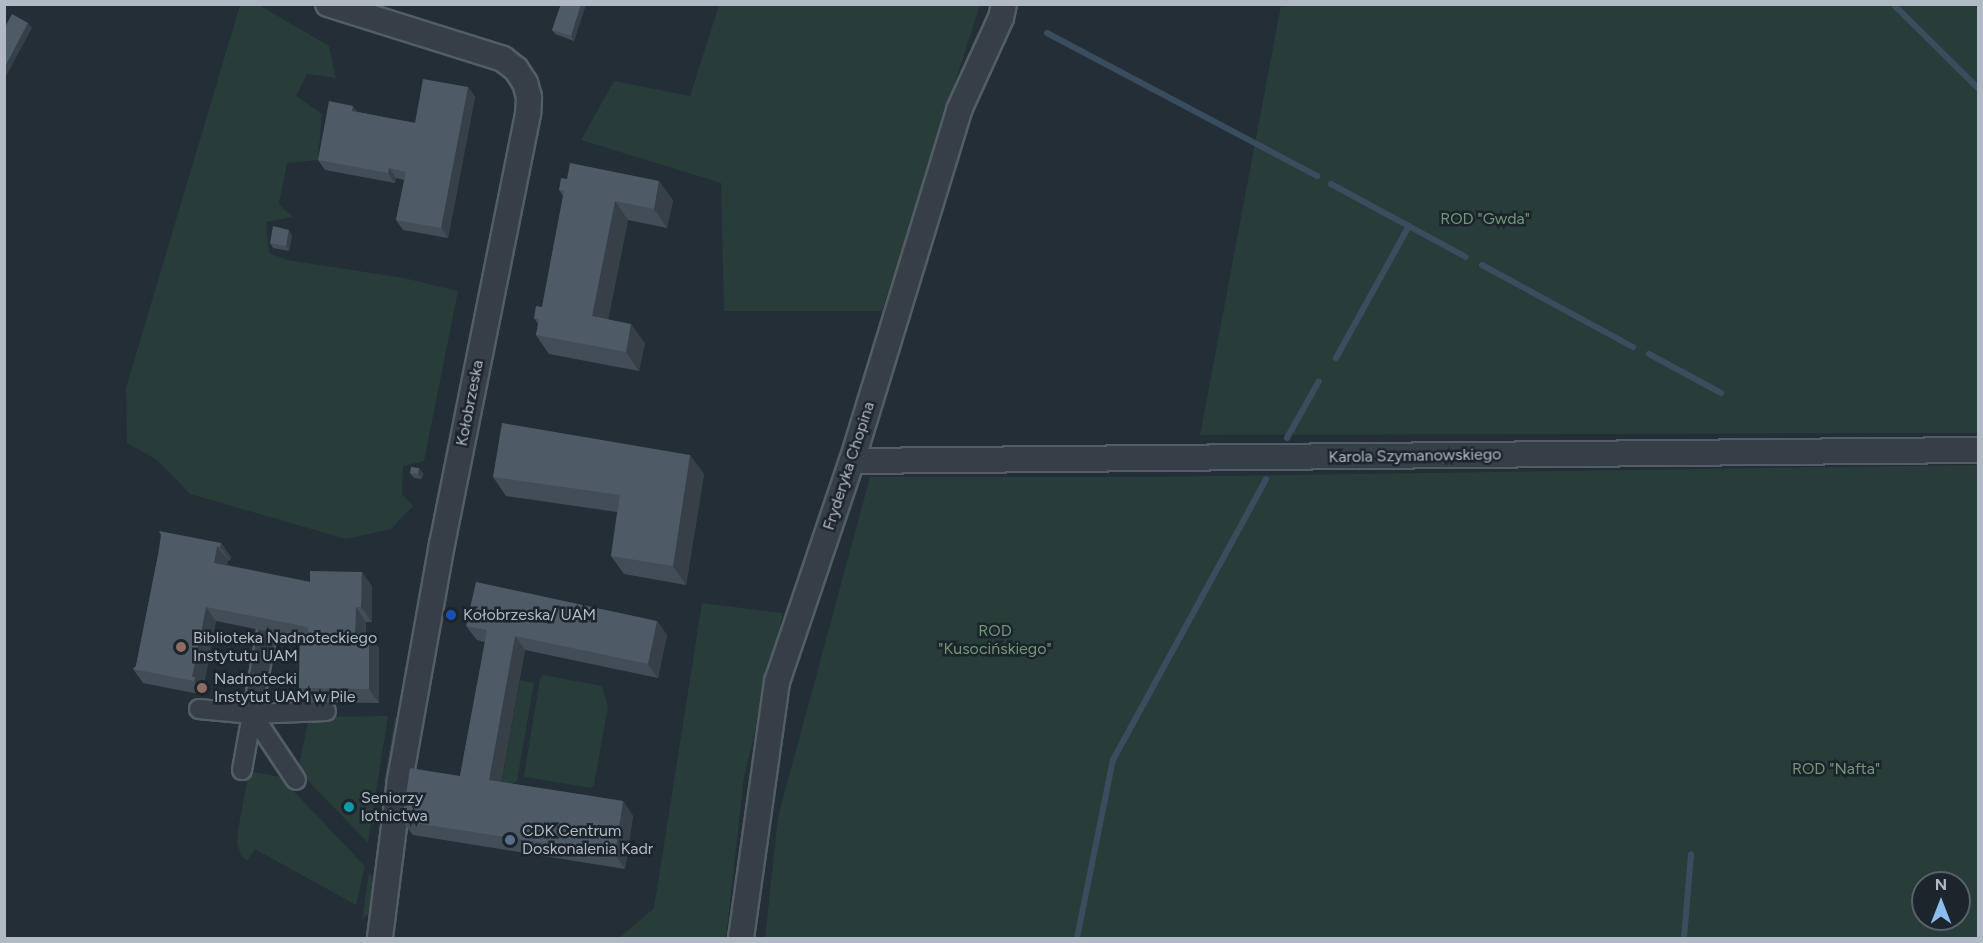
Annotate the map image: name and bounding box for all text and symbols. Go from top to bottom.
park label: ROD "Gwda" [1440,209,1530,229]
street label: Kołobrzeska [452,358,488,448]
street label: Fryderyka Chopina [819,399,879,533]
street label: Karola Szymanowskiego [1328,445,1502,467]
place label: Kołobrzeska/ UAM [463,605,596,625]
marker: Kołobrzeska/ UAM [444,608,458,622]
park label: ROD "Kusocińskiego" [938,621,1052,659]
place label: Biblioteka Nadnoteckiego Instytutu UAM [193,628,377,666]
marker: Biblioteka Nadnoteckiego Instytutu UAM [174,640,188,654]
place label: Nadnotecki Instytut UAM w Pile [214,669,356,707]
marker: Nadnotecki Instytut UAM w Pile [195,681,209,695]
park label: ROD "Nafta" [1792,759,1880,779]
place label: Seniorzy lotnictwa [361,788,428,826]
marker: Seniorzy lotnictwa [342,800,356,814]
place label: CDK Centrum Doskonalenia Kadr [522,821,653,859]
marker: CDK Centrum Doskonalenia Kadr [503,833,517,847]
north arrow [1911,871,1971,931]
text: N [1935,875,1947,894]

